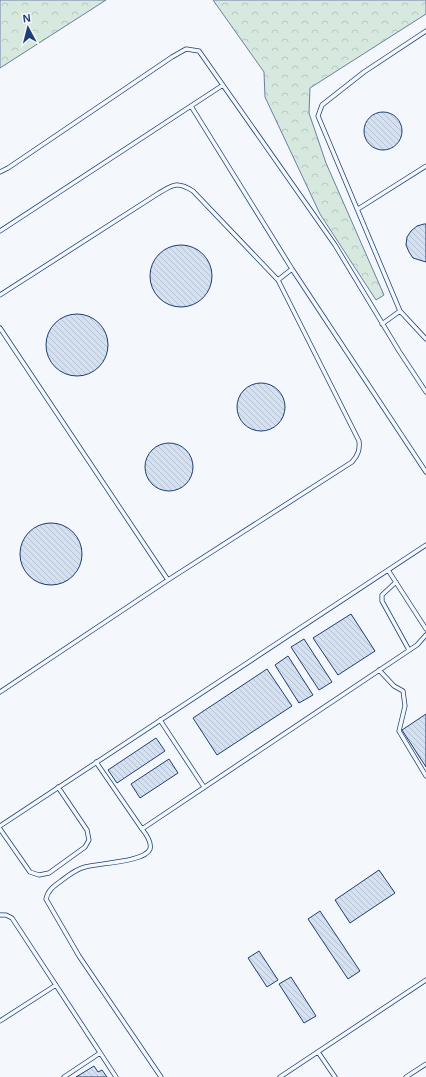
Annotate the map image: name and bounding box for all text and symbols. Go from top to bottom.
north arrow [8,8,48,48]
text: N [22,12,32,25]

